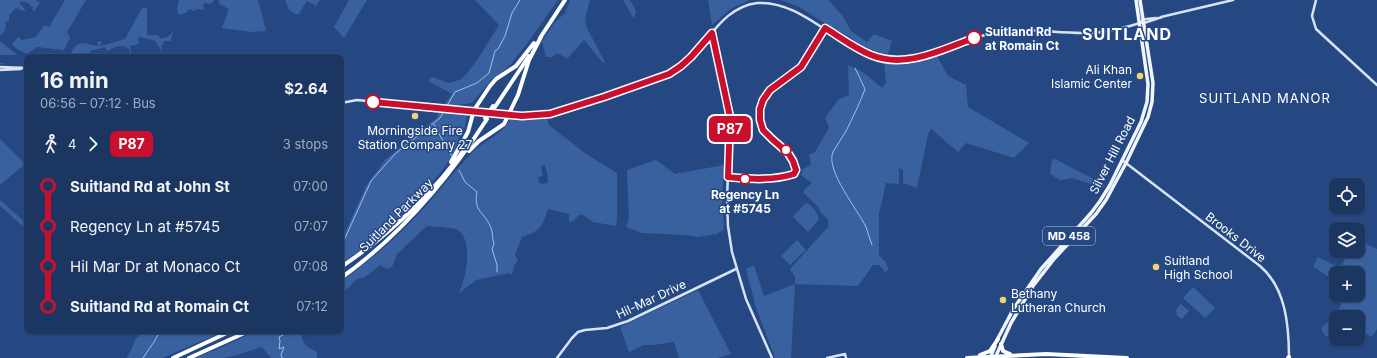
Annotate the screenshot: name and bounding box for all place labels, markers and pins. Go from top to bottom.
place label: Suitland Rd at Romain Ct [985,24,1060,53]
marker: Suitland Rd at Romain Ct [966,30,982,46]
place label: Ali Khan Islamic Center [1051,62,1132,91]
marker: Ali Khan Islamic Center [1135,71,1145,81]
unlabelled marker [365,94,381,110]
marker: Morningside Fire Station Company 27 [410,111,420,121]
place label: Morningside Fire Station Company 27 [358,123,473,152]
unlabelled marker [780,144,792,156]
marker: Regency Ln at #5745 [739,173,751,185]
place label: Regency Ln at #5745 [711,187,779,216]
place label: Suitland High School [1164,253,1233,282]
marker: Suitland High School [1151,262,1161,272]
place label: Bethany Lutheran Church [1011,286,1106,315]
marker: Bethany Lutheran Church [998,295,1008,305]

